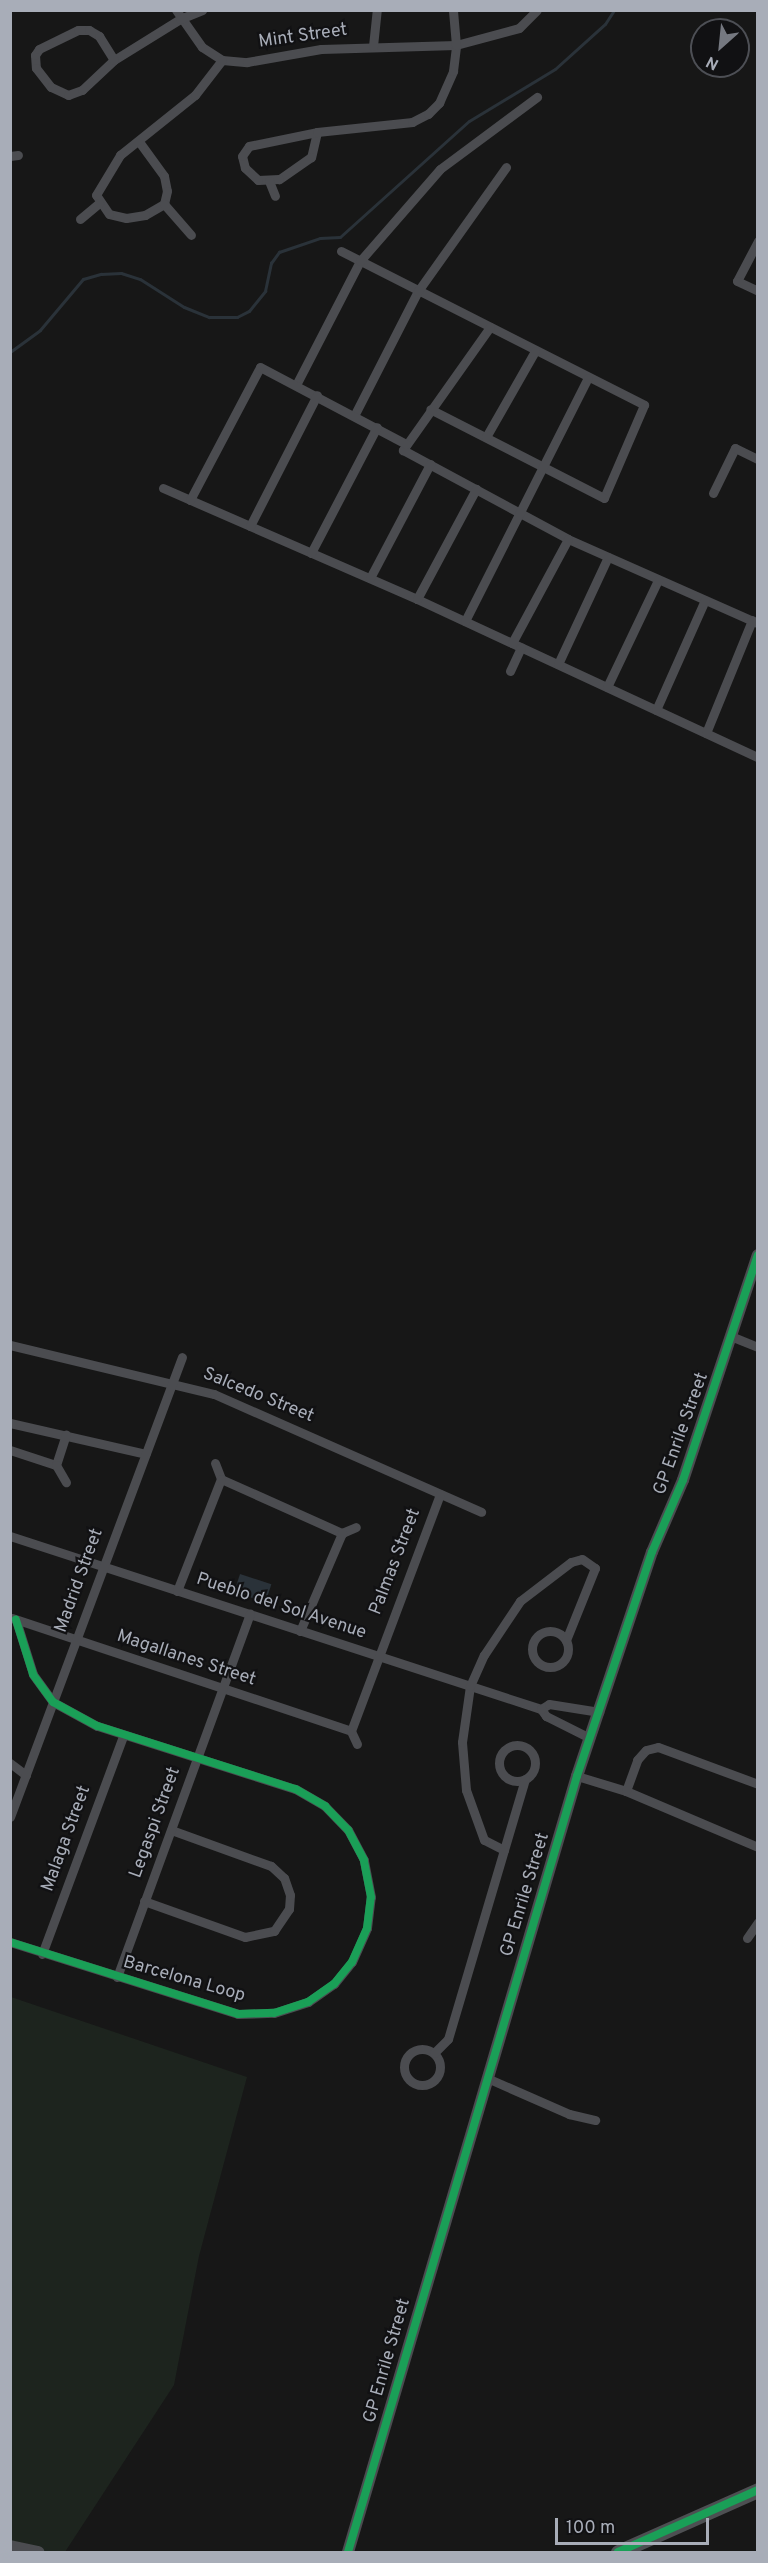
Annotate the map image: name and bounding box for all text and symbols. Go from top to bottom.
north arrow [690,18,750,78]
street label: Mint Street [257,20,349,54]
text: N [703,51,722,74]
street label: Salcedo Street [199,1364,317,1428]
street label: GP Enrile Street [650,1370,714,1498]
street label: Palmas Street [366,1506,426,1618]
street label: Madrid Street [51,1526,109,1636]
street label: Pueblo del Sol Avenue [193,1569,369,1645]
street label: Magallanes Street [114,1626,258,1692]
street label: Legaspi Street [126,1764,186,1882]
street label: Malaga Street [38,1783,96,1895]
street label: GP Enrile Street [497,1830,555,1960]
street label: Barcelona Loop [120,1952,248,2008]
street label: GP Enrile Street [360,2296,416,2426]
scale bar [558,2506,712,2544]
text: 100 m [566,2517,615,2540]

